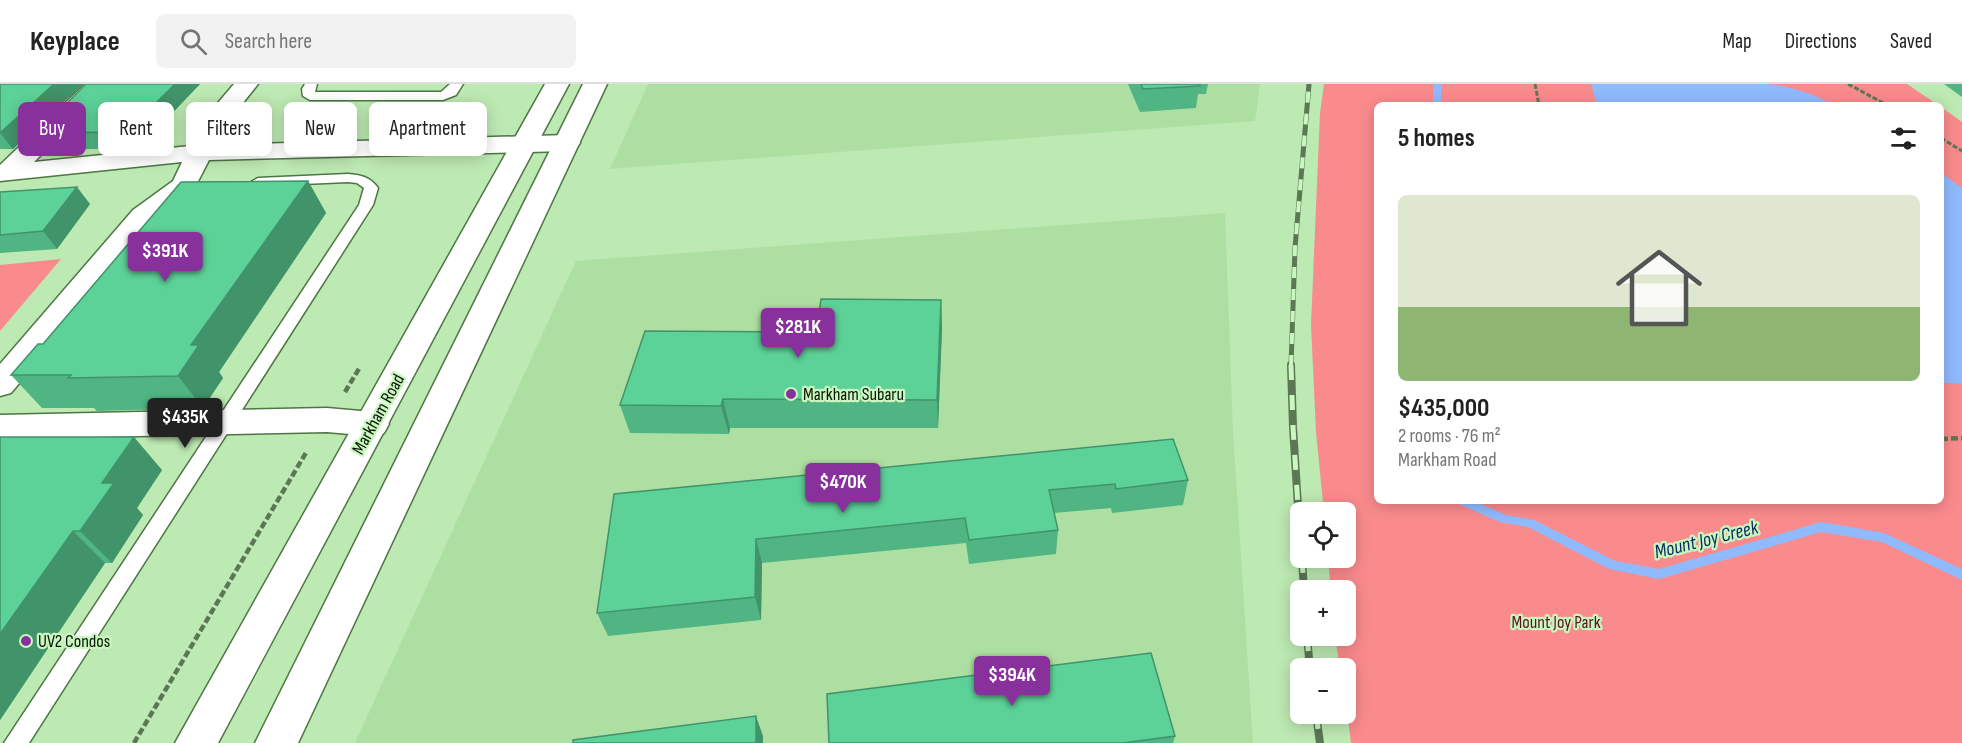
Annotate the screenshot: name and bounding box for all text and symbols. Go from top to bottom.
search box [156,14,576,68]
text: Keyplace [30,25,120,58]
icon: search [177,25,210,58]
text: Search here [225,28,312,55]
text: Map [1722,29,1752,54]
text: Directions [1785,29,1857,54]
text: Saved [1890,29,1932,54]
chip: Buy [18,102,86,156]
chip: Rent [98,102,174,156]
chip: Filters [186,102,272,156]
chip: New [284,102,357,156]
chip: Apartment [369,102,487,156]
icon: filters [1887,122,1920,155]
text: 5 homes [1398,123,1475,154]
pin: $391K [123,232,207,283]
icon: home [1605,234,1713,342]
text: $391K [142,239,188,263]
pin: $281K [756,308,840,359]
text: $281K [775,315,821,339]
street label: Markham Road [348,370,409,458]
place label: Markham Subaru [803,384,904,405]
marker: Markham Subaru [784,387,798,401]
text: $435,000 [1398,393,1489,424]
pin: $435K [143,398,227,449]
text: $435K [161,405,209,429]
text: 2 rooms · 76 m² [1398,424,1501,448]
text: Markham Road [1398,448,1497,472]
pin: $470K [801,463,885,514]
text: $470K [819,470,867,494]
map controls [1290,502,1356,724]
button: locate [1290,502,1356,568]
water label: Mount Joy Creek [1652,515,1761,564]
button: + [1290,580,1356,646]
park label: Mount Joy Park [1511,612,1601,633]
place label: UV2 Condos [38,631,110,652]
marker: UV2 Condos [19,634,33,648]
pin: $394K [970,656,1054,707]
button: − [1290,658,1356,724]
text: $394K [988,663,1036,687]

